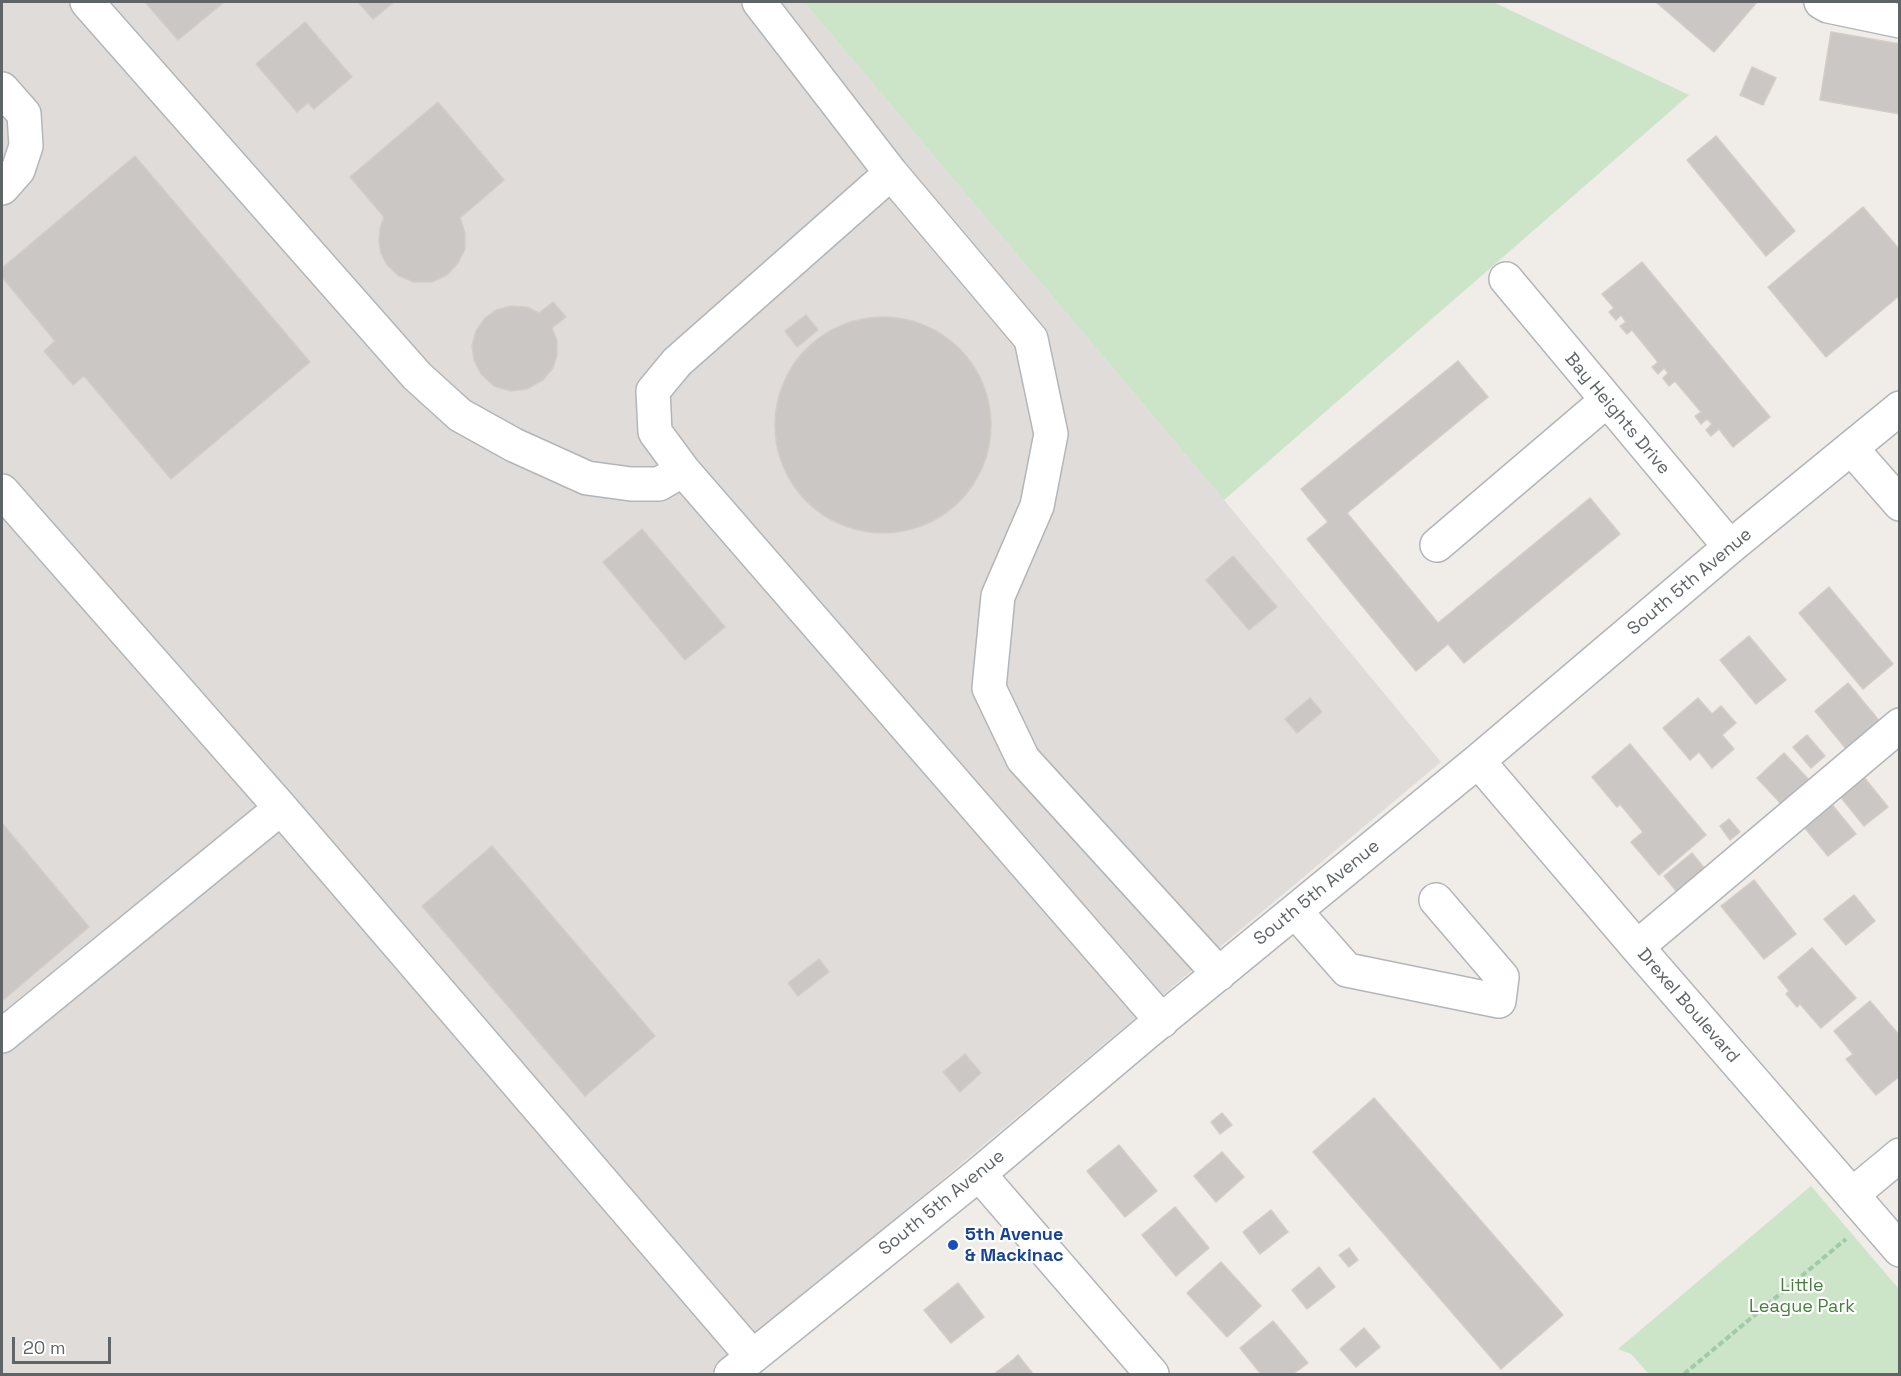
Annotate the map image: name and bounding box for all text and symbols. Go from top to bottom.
street label: Bay Heights Drive [1560,349,1674,479]
street label: South 5th Avenue [1624,524,1756,640]
street label: South 5th Avenue [1250,836,1384,950]
street label: Drexel Boulevard [1632,944,1744,1068]
street label: South 5th Avenue [875,1146,1009,1260]
place label: 5th Avenue & Mackinac [965,1224,1064,1266]
marker: 5th Avenue & Mackinac [946,1238,960,1252]
park label: Little League Park [1749,1275,1855,1318]
scale bar [15,1325,114,1363]
text: 20 m [23,1336,66,1359]

